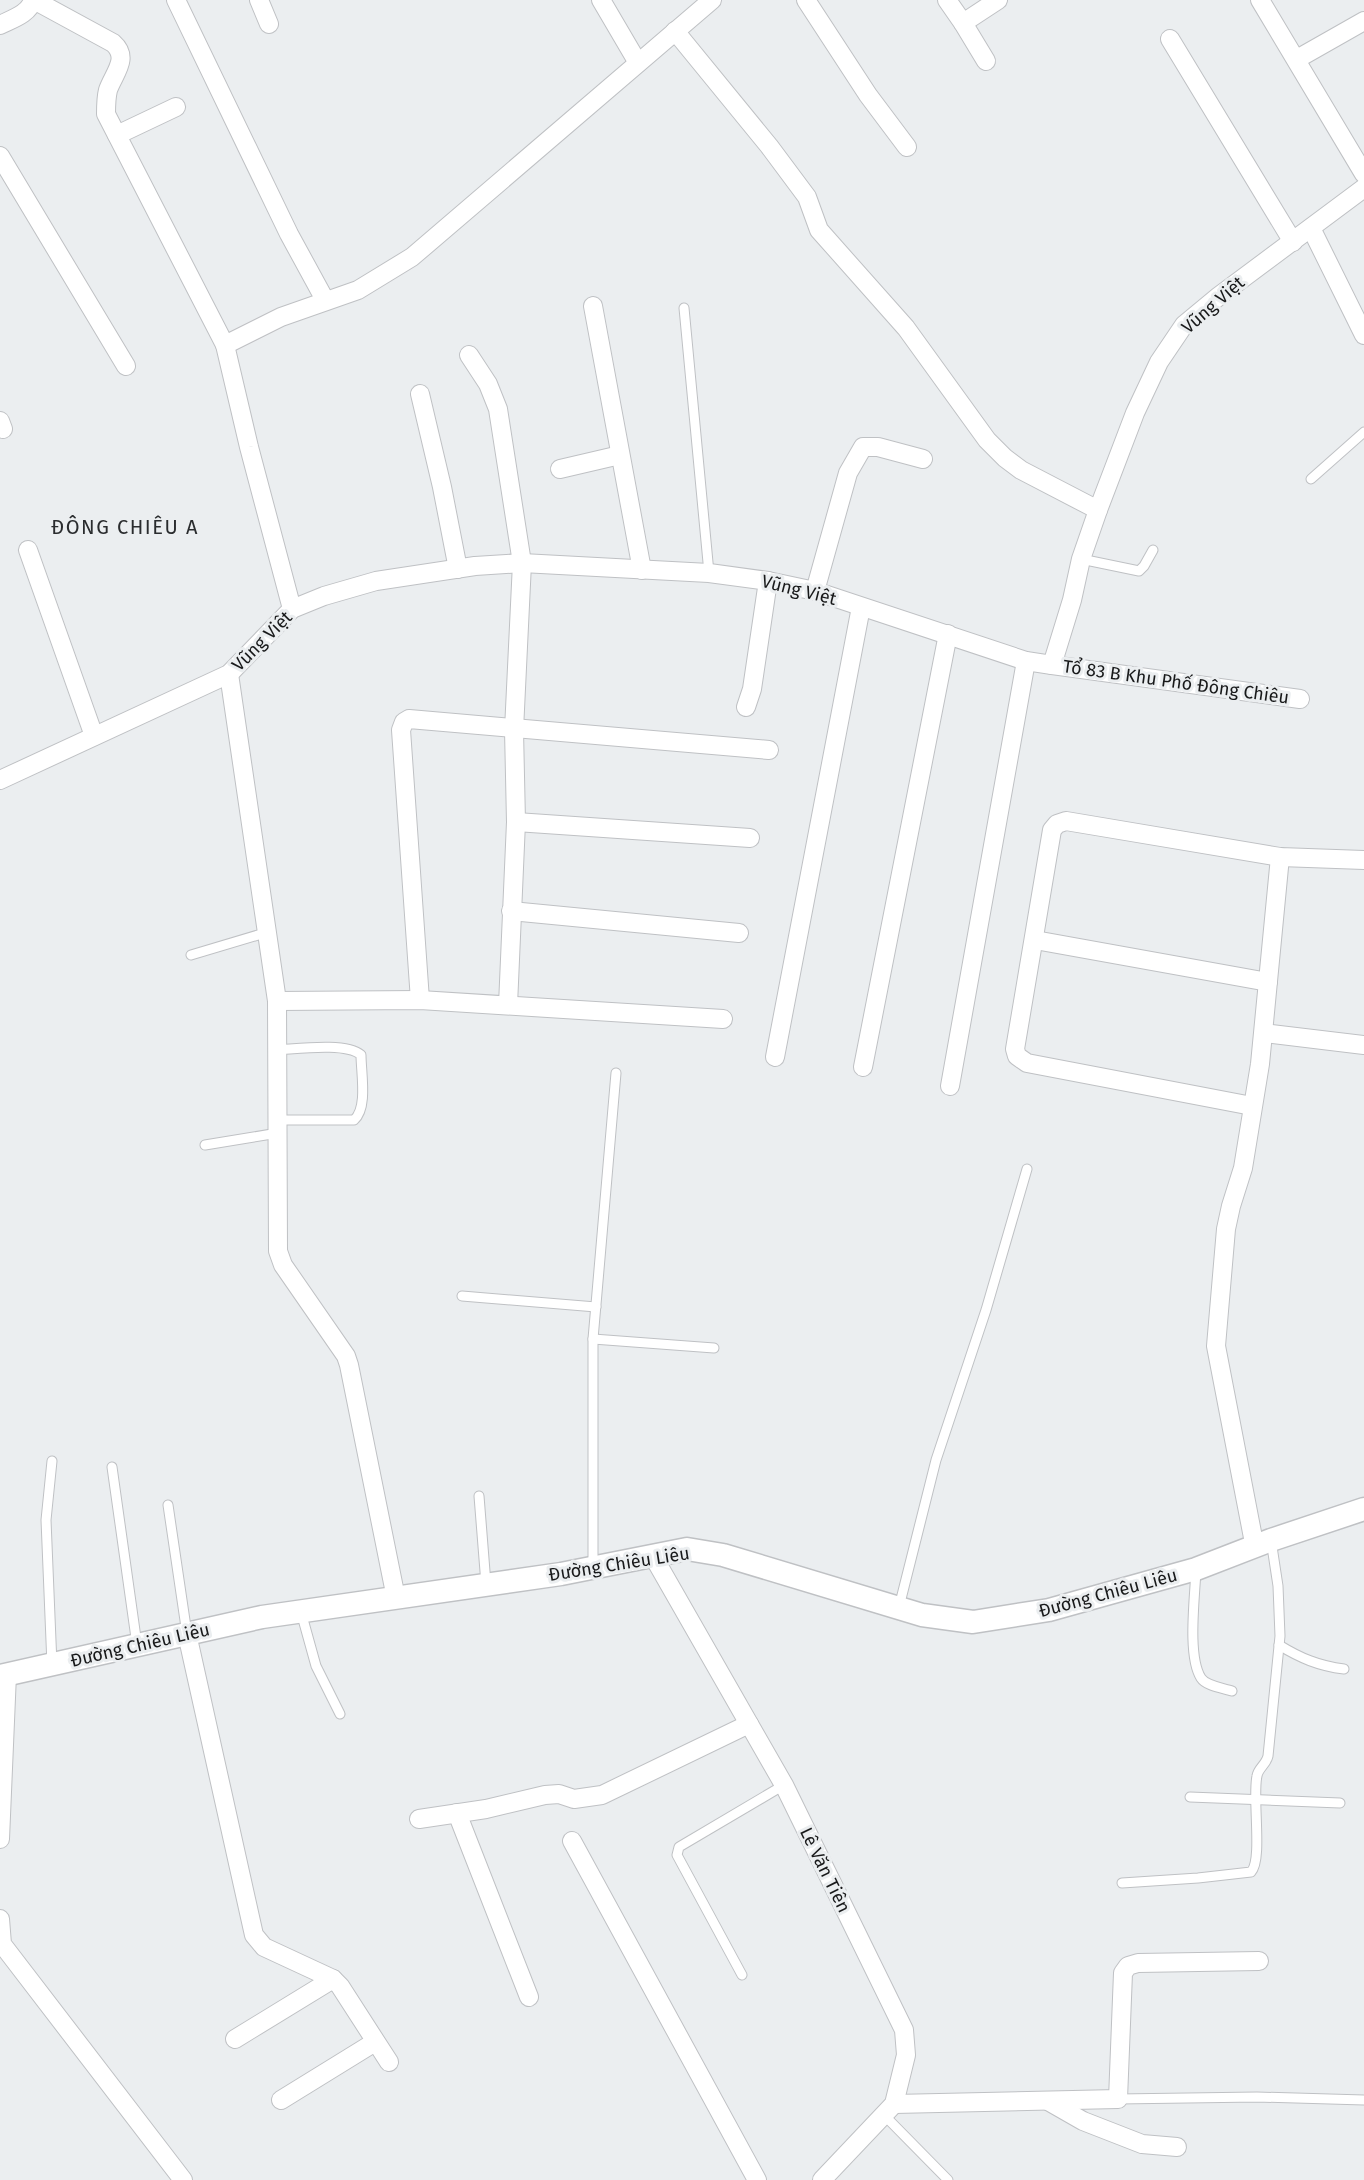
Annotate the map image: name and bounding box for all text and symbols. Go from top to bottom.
street label: Vũng Việt [1177,271,1249,338]
district label: ĐÔNG CHIÊU A [51,515,199,539]
street label: Vũng Việt [759,570,839,610]
street label: Vũng Việt [227,606,297,676]
street label: Tổ 83 B Khu Phố Đông Chiêu [1062,654,1291,709]
street label: Đường Chiêu Liêu [547,1542,691,1586]
street label: Đường Chiêu Liêu [1036,1564,1180,1622]
street label: Đường Chiêu Liêu [68,1618,212,1672]
street label: Lê Văn Tiên [795,1824,855,1916]

